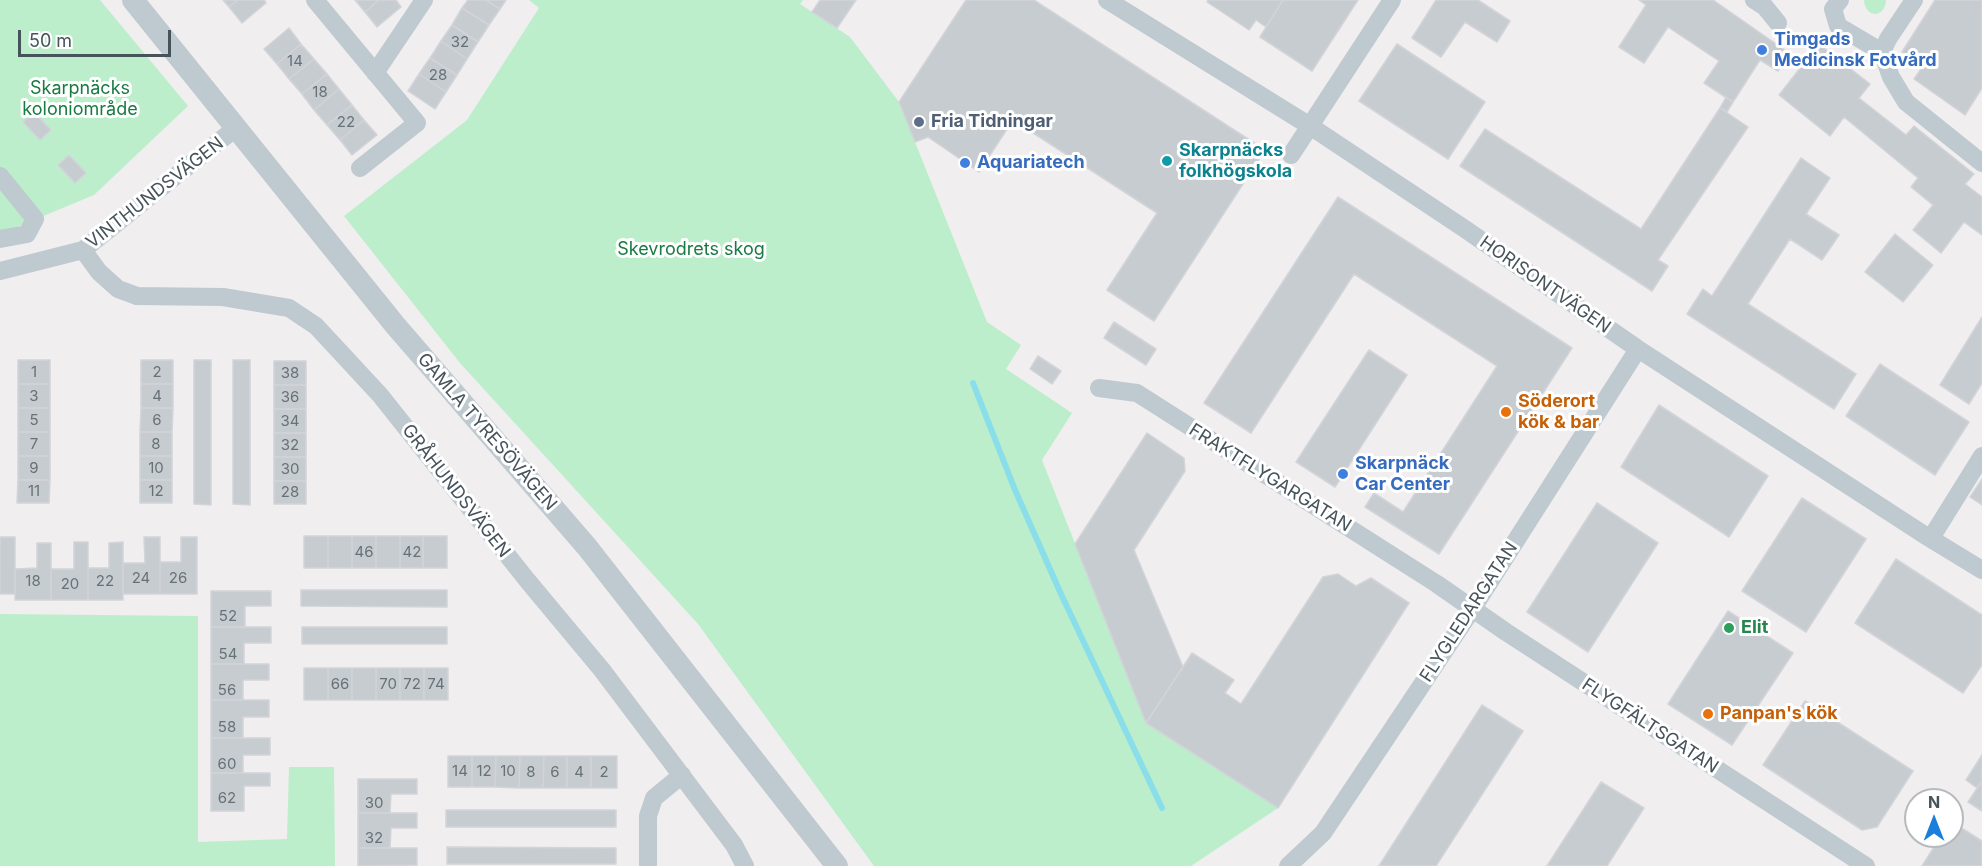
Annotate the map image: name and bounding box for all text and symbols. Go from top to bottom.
scale bar [21,18,174,56]
place label: Timgads Medicinsk Fotvård [1774,29,1937,72]
text: 50 m [29,30,72,51]
house number: 32 [451,33,469,51]
marker: Timgads Medicinsk Fotvård [1755,43,1769,57]
house number: 14 [287,52,303,70]
house number: 28 [429,66,447,84]
park label: Skarpnäcks koloniområde [22,78,138,121]
house number: 18 [312,83,328,101]
place label: Fria Tidningar [931,111,1053,133]
house number: 22 [337,113,355,131]
marker: Fria Tidningar [912,115,926,129]
street label: VINTHUNDSVÄGEN [82,133,228,253]
place label: Skarpnäcks folkhögskola [1179,140,1292,182]
place label: Aquariatech [977,152,1085,174]
marker: Skarpnäcks folkhögskola [1160,154,1174,168]
marker: Aquariatech [958,156,972,170]
street label: HORISONTVÄGEN [1475,232,1615,338]
park label: Skevrodrets skog [617,239,765,261]
street label: GAMLA TYRESÖVÄGEN [413,349,561,515]
house number: 1 [31,363,37,381]
house number: 2 [152,363,162,381]
house number: 38 [281,364,299,382]
house number: 3 [29,387,39,405]
house number: 4 [152,387,162,405]
house number: 36 [281,388,299,406]
place label: Söderort kök & bar [1518,391,1599,434]
marker: Söderort kök & bar [1499,405,1513,419]
house number: 5 [29,411,39,429]
house number: 6 [152,411,162,429]
house number: 34 [281,412,299,430]
street label: FRAKTFLYGARGATAN [1185,419,1355,537]
street label: GRÅHUNDSVÄGEN [397,420,515,562]
house number: 7 [30,435,38,453]
house number: 8 [151,435,161,453]
house number: 32 [281,436,299,454]
place label: Skarpnäck Car Center [1355,453,1450,496]
house number: 9 [29,459,39,477]
house number: 10 [148,459,164,477]
house number: 30 [281,460,299,478]
marker: Skarpnäck Car Center [1336,467,1350,481]
house number: 11 [28,482,40,500]
house number: 12 [148,482,164,500]
house number: 28 [281,483,299,501]
street label: FLYGLEDARGATAN [1416,538,1522,686]
house number: 46 [355,543,373,561]
house number: 42 [403,543,421,561]
house number: 24 [132,569,150,587]
house number: 26 [169,569,187,587]
house number: 18 [25,572,41,590]
house number: 22 [96,572,114,590]
house number: 20 [61,575,79,593]
house number: 52 [219,607,237,625]
place label: Elit [1741,617,1768,639]
marker: Elit [1722,621,1736,635]
house number: 54 [219,645,237,663]
street label: FLYGFÄLTSGATAN [1578,674,1722,778]
house number: 66 [331,675,349,693]
house number: 70 [379,675,397,693]
house number: 72 [403,675,421,693]
house number: 74 [427,675,445,693]
house number: 56 [218,681,236,699]
place label: Panpan's kök [1720,703,1838,725]
marker: Panpan's kök [1701,707,1715,721]
house number: 58 [218,718,236,736]
house number: 60 [218,755,236,773]
house number: 14 [452,762,468,780]
house number: 12 [476,762,492,780]
house number: 10 [500,762,516,780]
house number: 8 [526,763,536,781]
house number: 6 [550,763,560,781]
house number: 4 [574,763,584,781]
house number: 2 [599,763,609,781]
north arrow [1904,788,1964,848]
house number: 62 [218,789,236,807]
text: N [1928,792,1940,812]
house number: 30 [365,794,383,812]
house number: 32 [365,829,383,847]

